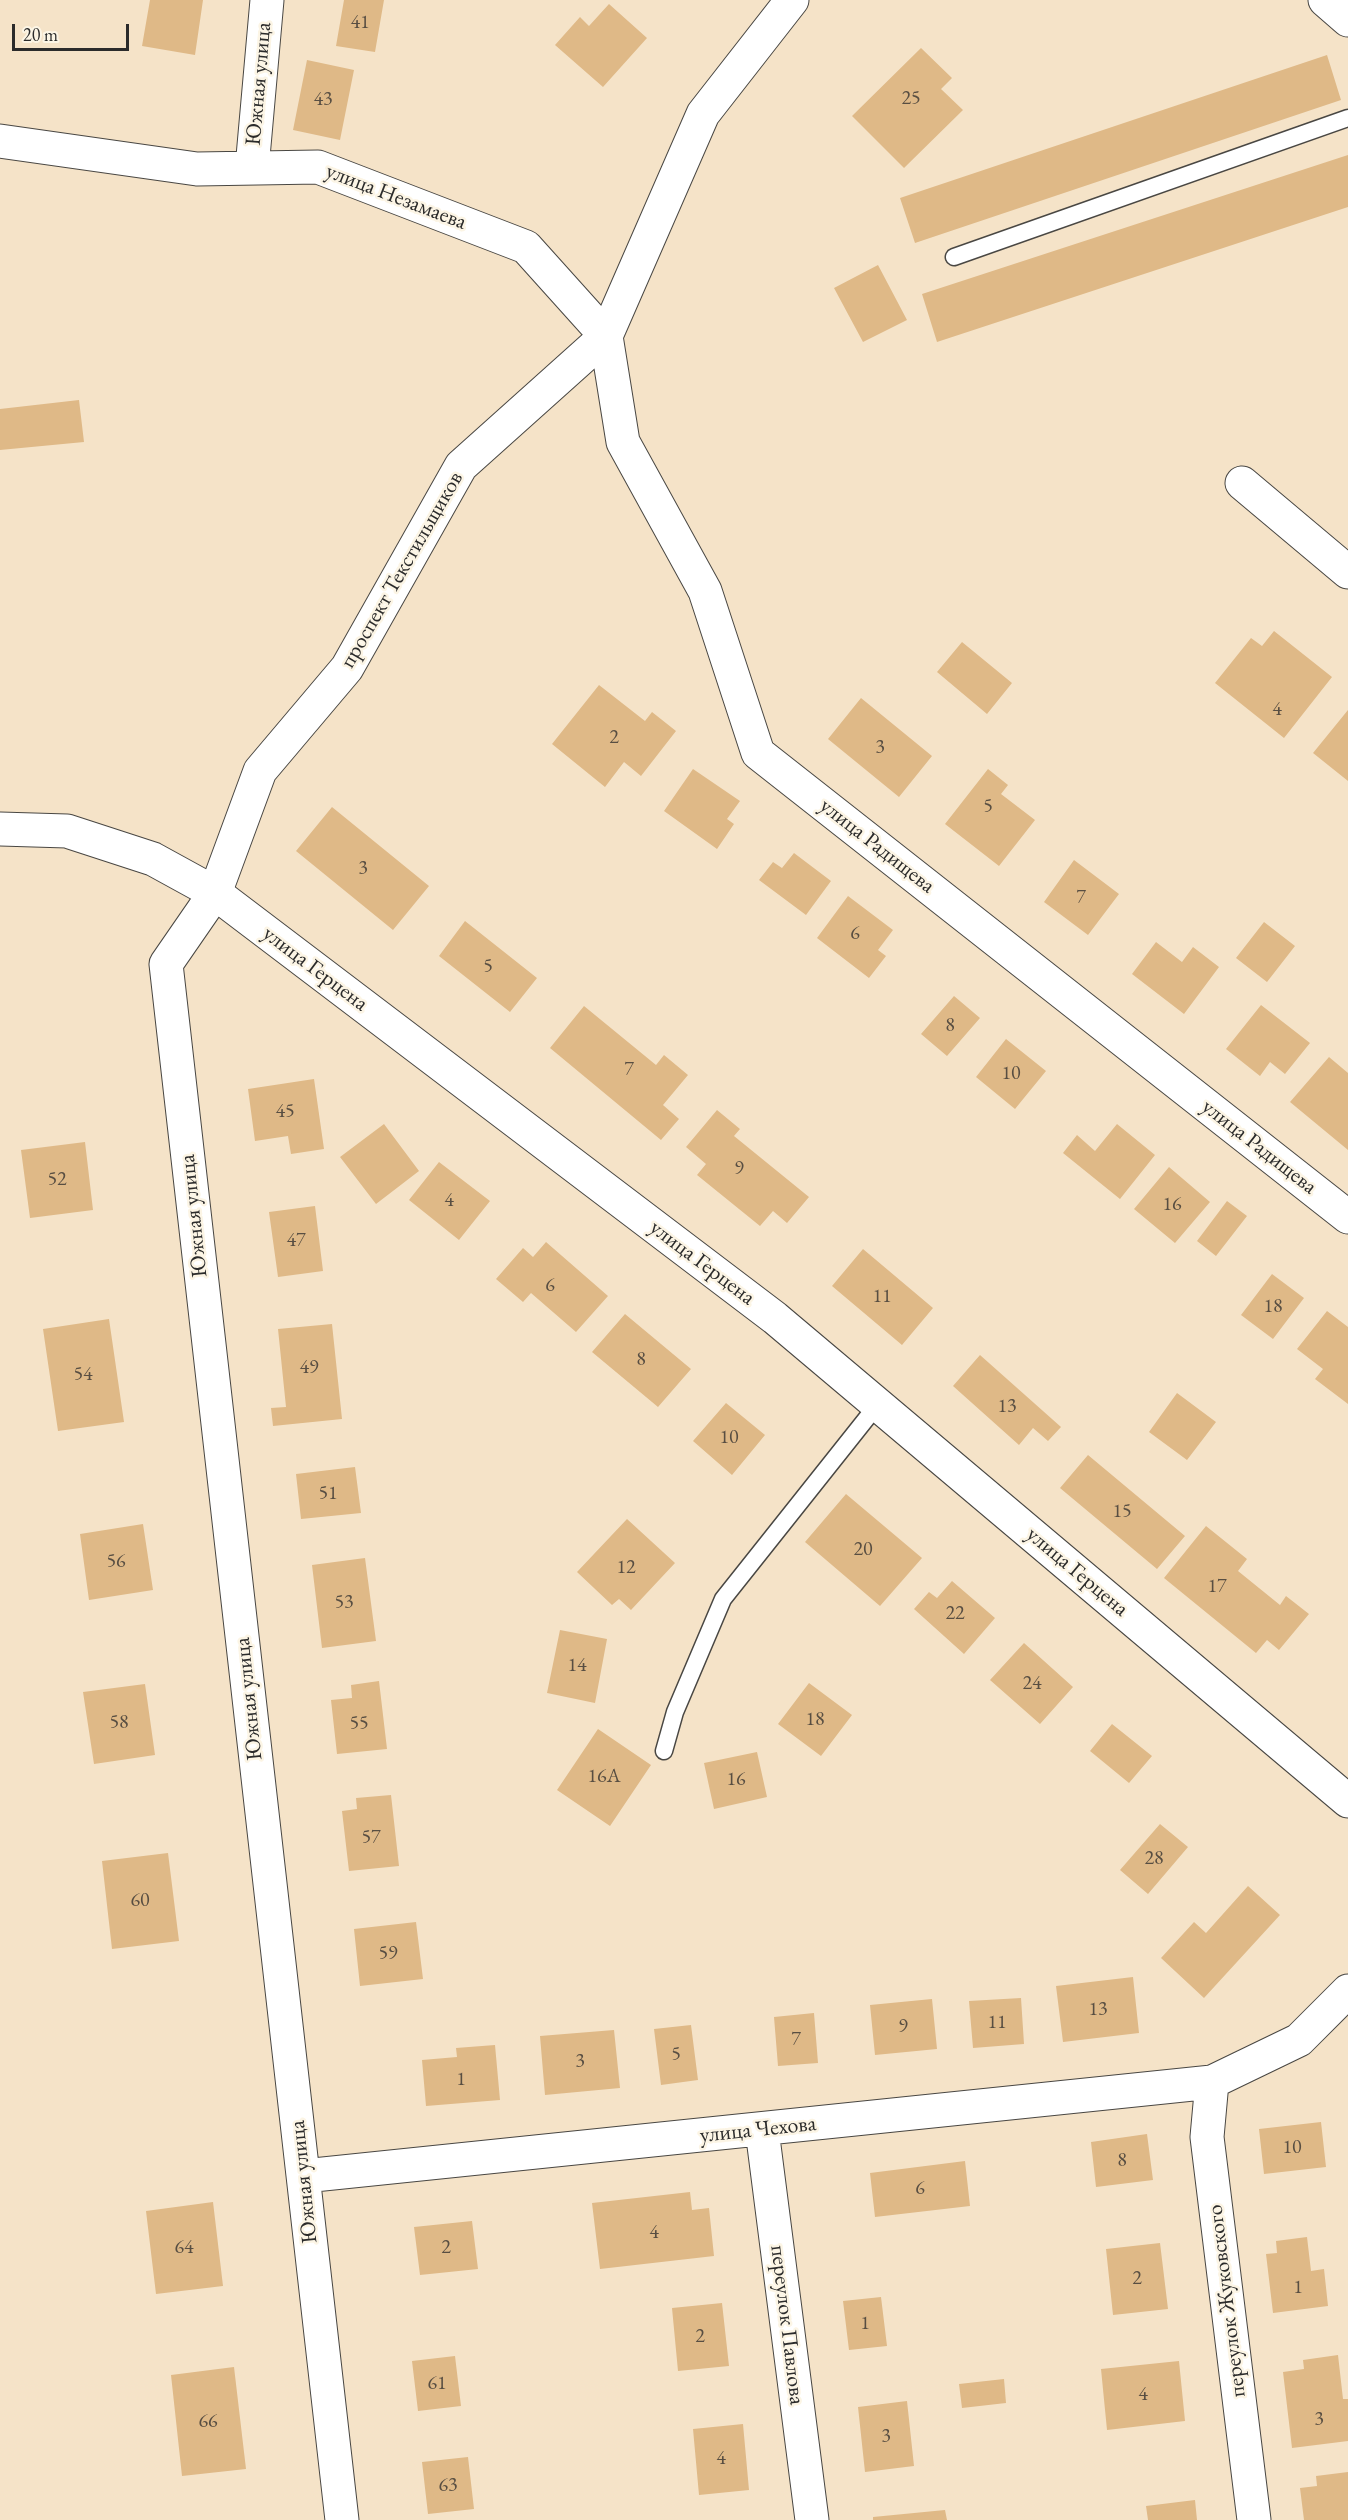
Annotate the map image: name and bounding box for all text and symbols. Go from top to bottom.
house number: 41 [350,11,370,35]
scale bar [15,12,132,50]
street label: Южная улица [240,21,278,147]
text: 20 m [23,23,58,46]
house number: 25 [901,87,921,111]
house number: 43 [313,88,333,112]
street label: улица Незамаева [322,158,470,236]
street label: проспект Текстильщиков [335,467,469,673]
house number: 4 [1272,698,1282,722]
house number: 2 [609,726,619,750]
house number: 3 [875,736,885,760]
street label: улица Радищева [814,793,940,899]
house number: 5 [983,795,993,819]
house number: 3 [358,857,368,881]
house number: 7 [1076,886,1086,910]
street label: улица Герцена [257,921,373,1017]
house number: 6 [850,922,860,946]
house number: 5 [483,955,493,979]
house number: 8 [945,1014,955,1038]
house number: 7 [624,1058,634,1082]
house number: 10 [1001,1062,1021,1086]
street label: улица Радищева [1196,1094,1322,1200]
house number: 45 [275,1100,295,1124]
street label: Южная улица [174,1153,214,1279]
house number: 9 [734,1157,744,1181]
house number: 52 [47,1168,67,1192]
house number: 4 [444,1189,454,1213]
house number: 16 [1162,1193,1182,1217]
street label: улица Герцена [644,1215,760,1311]
house number: 47 [286,1229,306,1253]
house number: 6 [545,1274,555,1298]
house number: 11 [872,1285,892,1309]
house number: 18 [1263,1295,1283,1319]
house number: 8 [636,1348,646,1372]
house number: 49 [299,1356,319,1380]
house number: 54 [73,1363,93,1387]
house number: 13 [997,1395,1017,1419]
house number: 10 [719,1426,739,1450]
house number: 51 [318,1482,338,1506]
house number: 15 [1112,1500,1132,1524]
street label: улица Герцена [1021,1522,1133,1622]
house number: 20 [853,1538,873,1562]
house number: 56 [106,1550,126,1574]
house number: 12 [616,1556,636,1580]
house number: 17 [1207,1575,1227,1599]
house number: 53 [334,1591,354,1615]
house number: 22 [945,1602,965,1626]
street label: Южная улица [229,1636,269,1762]
house number: 14 [567,1654,587,1678]
house number: 24 [1022,1672,1042,1696]
house number: 18 [805,1708,825,1732]
house number: 58 [109,1711,129,1735]
house number: 55 [349,1712,369,1736]
house number: 16А [587,1765,621,1789]
house number: 16 [726,1768,746,1792]
house number: 57 [361,1826,381,1850]
house number: 28 [1144,1847,1164,1871]
house number: 60 [130,1889,150,1913]
house number: 59 [378,1942,398,1966]
house number: 13 [1088,1998,1108,2022]
house number: 11 [987,2011,1007,2035]
house number: 9 [898,2015,908,2039]
house number: 7 [791,2028,801,2052]
house number: 5 [671,2043,681,2067]
house number: 3 [575,2050,585,2074]
house number: 1 [456,2068,466,2092]
street label: улица Чехова [699,2111,817,2149]
street label: Южная улица [284,2119,324,2245]
house number: 10 [1282,2136,1302,2160]
house number: 8 [1117,2149,1127,2173]
house number: 6 [915,2177,925,2201]
street label: переулок Жуковского [1202,2203,1252,2399]
house number: 4 [649,2221,659,2245]
house number: 64 [174,2236,194,2260]
house number: 2 [441,2236,451,2260]
street label: переулок Павлова [764,2244,810,2406]
house number: 2 [1132,2267,1142,2291]
house number: 1 [1293,2276,1303,2300]
house number: 1 [860,2312,870,2336]
house number: 2 [695,2325,705,2349]
house number: 61 [427,2372,447,2396]
house number: 4 [1138,2383,1148,2407]
house number: 3 [1314,2408,1324,2432]
house number: 66 [198,2410,218,2434]
house number: 3 [881,2425,891,2449]
house number: 4 [716,2447,726,2471]
house number: 63 [438,2474,458,2498]

